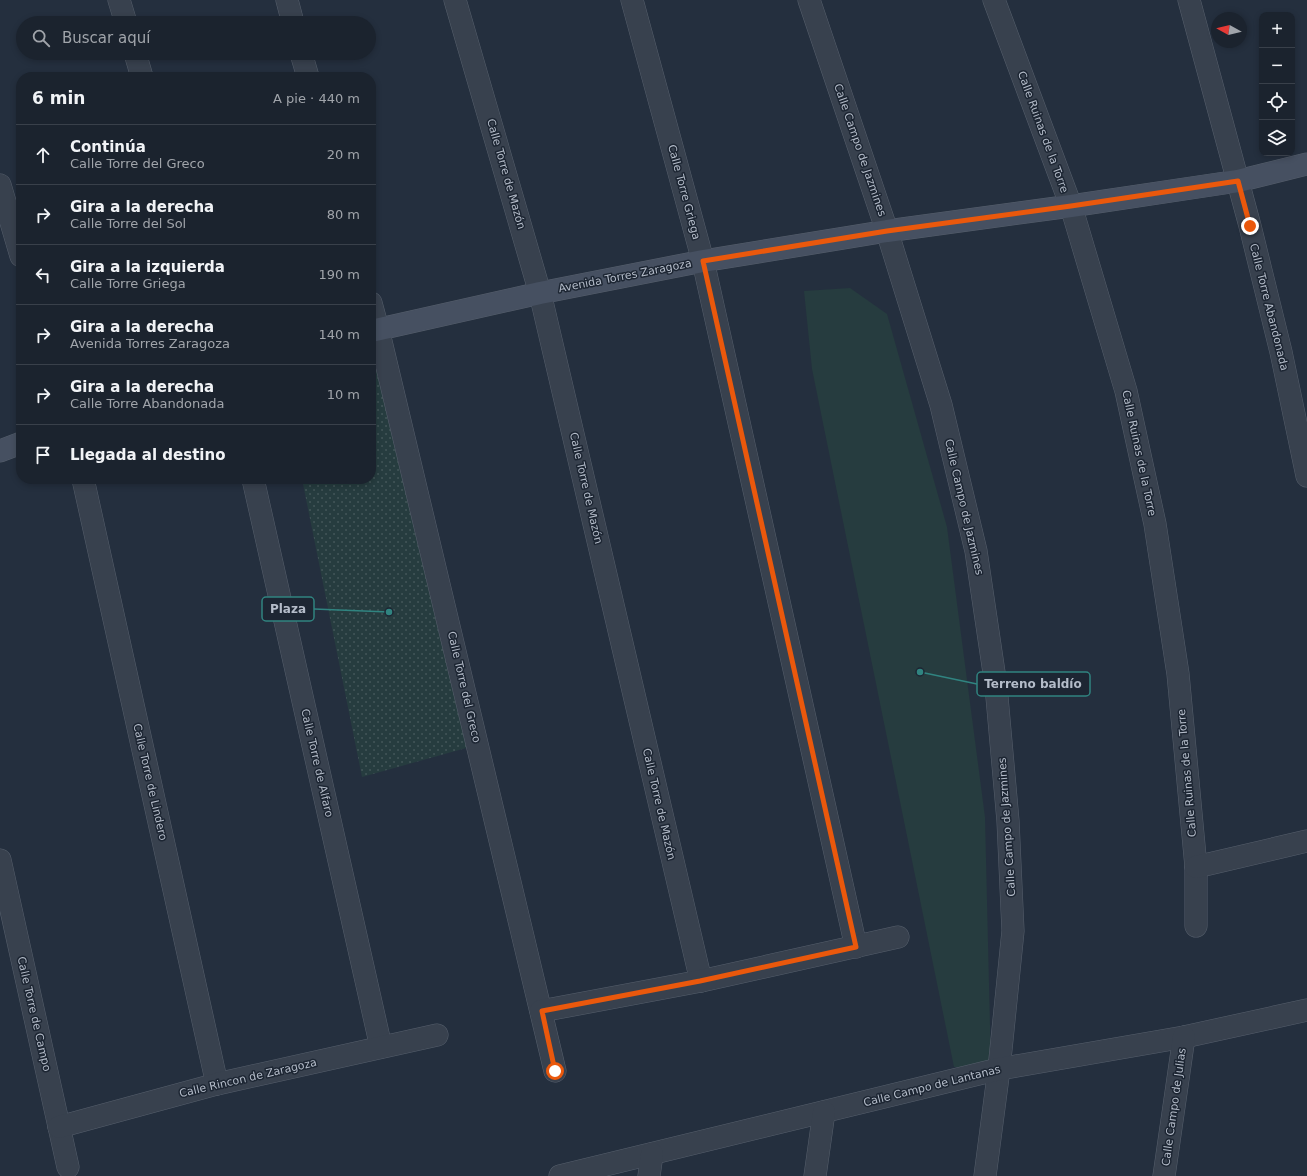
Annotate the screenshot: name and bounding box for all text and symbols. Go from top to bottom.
north arrow [1211,12,1247,48]
map controls [1259,12,1295,156]
button: + [1259,12,1295,48]
search box [16,16,376,60]
icon: search [30,27,52,49]
text: Buscar aquí [62,29,150,47]
button: − [1259,48,1295,84]
street label: Calle Ruinas de la Torre [1015,69,1071,195]
street label: Calle Campo de Jazmines [831,82,889,218]
button: locate [1259,84,1295,120]
text: 6 min [32,88,85,108]
text: A pie · 440 m [273,91,360,106]
street label: Calle Torre de Mazón [484,117,528,231]
button: layers [1259,120,1295,156]
text: Continúa [70,138,146,156]
street label: Calle Torre Griega [665,143,703,241]
icon: ahead [32,144,54,166]
text: 20 m [327,147,360,162]
text: Calle Torre del Greco [70,156,205,171]
text: Gira a la derecha [70,198,214,216]
icon: right [32,204,54,226]
text: 80 m [327,207,360,222]
text: Calle Torre del Sol [70,216,186,231]
route end [1241,217,1259,235]
street label: Calle Torre Abandonada [1247,242,1291,372]
street label: Avenida Torres Zaragoza [557,257,693,295]
text: Gira a la izquierda [70,258,225,276]
icon: left [32,264,54,286]
text: 190 m [318,267,360,282]
text: Calle Torre Griega [70,276,186,291]
text: Gira a la derecha [70,318,214,336]
icon: right [32,324,54,346]
text: 140 m [318,327,360,342]
text: Avenida Torres Zaragoza [70,336,230,351]
text: Gira a la derecha [70,378,214,396]
icon: right [32,384,54,406]
text: 10 m [327,387,360,402]
street label: Calle Ruinas de la Torre [1119,389,1159,517]
text: Calle Torre Abandonada [70,396,224,411]
street label: Calle Torre de Mazón [567,431,605,545]
street label: Calle Campo de Jazmines [942,438,986,577]
icon: arrive [32,444,54,466]
text: Llegada al destino [70,446,225,464]
callout: Plaza [262,597,314,621]
text: Plaza [270,602,306,616]
street label: Calle Torre del Greco [445,630,483,744]
callout: Terreno baldío [977,672,1090,696]
text: Terreno baldío [984,677,1082,691]
street label: Calle Torre de Alfaro [298,708,336,819]
street label: Calle Ruinas de la Torre [1175,708,1199,838]
street label: Calle Torre de Lindero [130,722,170,842]
street label: Calle Torre de Mazón [640,747,678,861]
street label: Calle Campo de Jazmines [996,757,1018,897]
street label: Calle Torre de Campo [14,955,54,1073]
street label: Calle Campo de Julias [1159,1047,1189,1167]
street label: Calle Rincon de Zaragoza [178,1056,318,1100]
route start [546,1062,564,1080]
street label: Calle Campo de Lantanas [862,1063,1002,1109]

